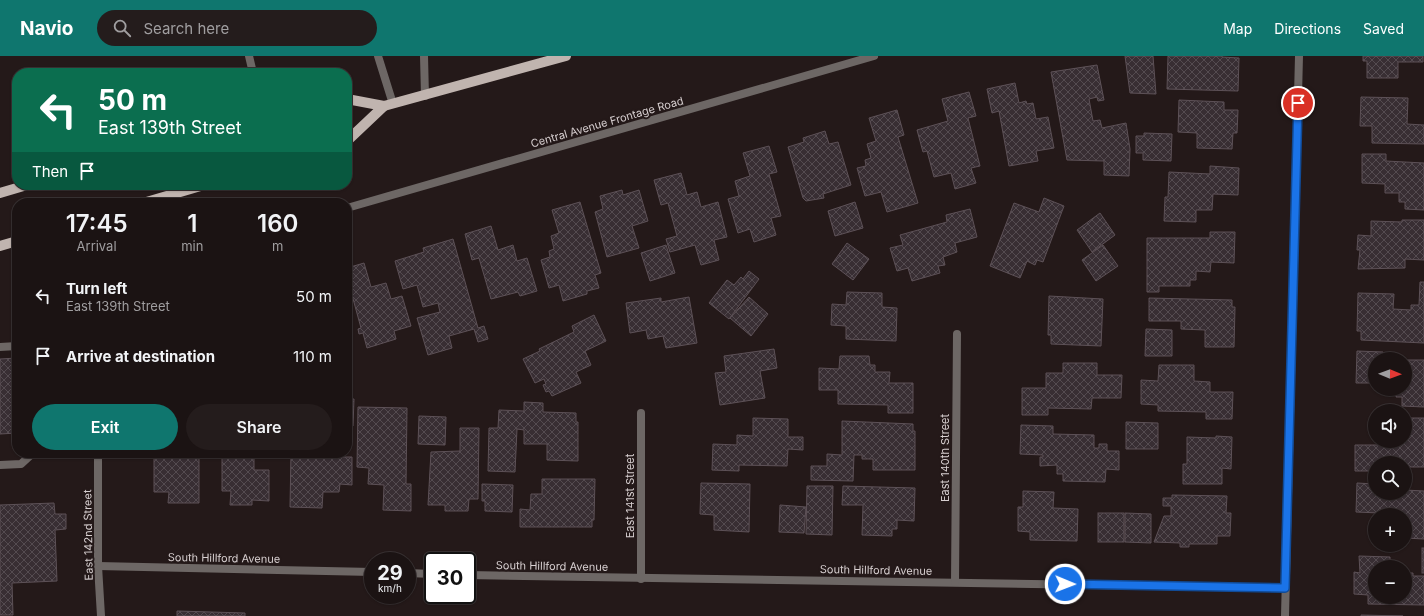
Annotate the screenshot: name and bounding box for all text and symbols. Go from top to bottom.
search box [97,10,377,46]
text: Navio [20,17,73,40]
icon: search [111,17,133,39]
text: Search here [143,19,229,38]
text: Map [1223,20,1252,37]
text: Directions [1274,20,1341,37]
text: Saved [1363,20,1404,37]
text: 50 m [98,83,167,117]
icon: left [32,84,84,136]
pin [1281,86,1315,120]
icon: arrive [1287,92,1309,114]
street label: Central Avenue Frontage Road [529,93,685,151]
text: East 139th Street [98,117,242,138]
icon: arrive [76,160,98,182]
text: Then [32,162,68,181]
text: 17:45 [66,209,128,238]
text: 1 [187,209,197,238]
text: 160 [257,209,298,238]
text: Arrival [77,238,117,254]
text: min [181,238,203,254]
text: m [272,238,283,254]
text: Turn left [66,279,127,298]
icon: left [32,285,54,307]
text: 50 m [296,287,332,306]
text: East 139th Street [66,298,170,314]
icon: arrive [32,345,54,367]
text: Arrive at destination [66,347,215,366]
text: 110 m [293,347,332,366]
north arrow [1368,352,1412,396]
map controls [1368,352,1412,604]
button: Exit [32,404,178,450]
button: Share [186,404,332,450]
button: sound [1368,404,1412,448]
street label: East 140th Street [938,414,952,502]
street label: East 141st Street [623,453,637,538]
button: search [1368,456,1412,500]
street label: East 142nd Street [80,489,96,581]
button: + [1368,508,1412,552]
street label: South Hillford Avenue [168,550,280,566]
speed limit sign: 30 [424,552,476,604]
street label: South Hillford Avenue [496,558,608,574]
button: − [1368,560,1412,604]
text: 29 [377,561,403,585]
street label: South Hillford Avenue [820,562,932,578]
position arrow [1044,563,1086,605]
text: km/h [378,582,402,594]

